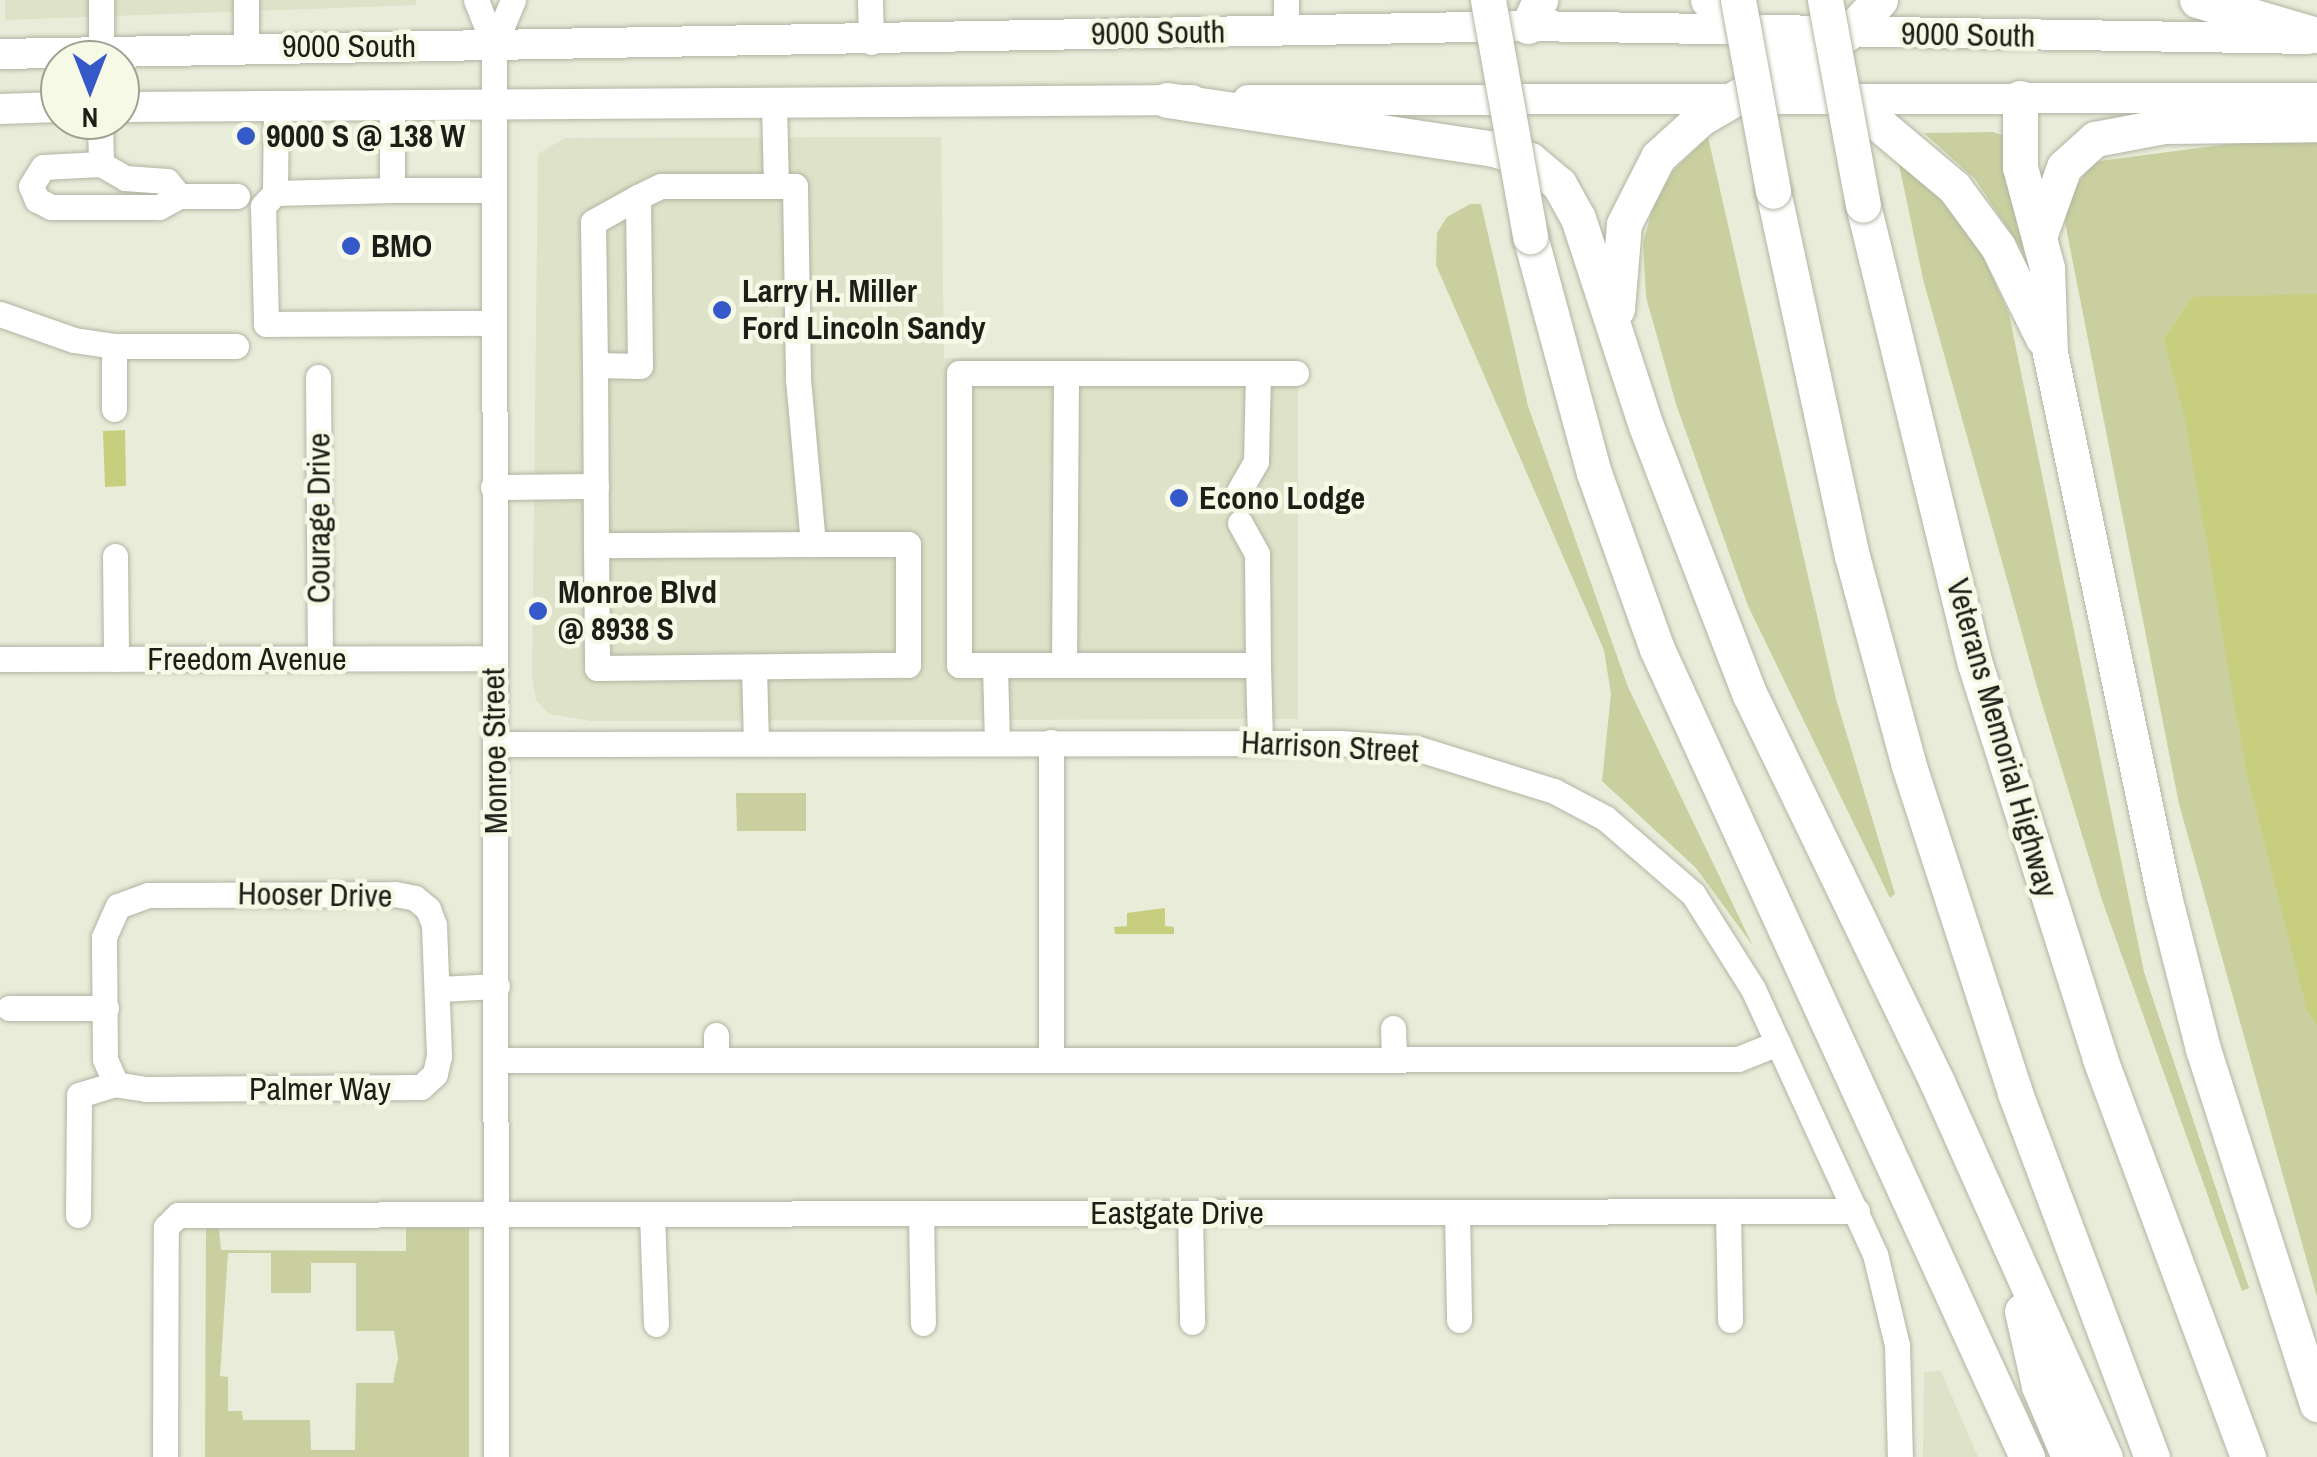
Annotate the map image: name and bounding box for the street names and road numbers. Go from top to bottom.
street label: 9000 South [1091,13,1225,53]
street label: 9000 South [1901,15,2035,55]
street label: 9000 South [282,27,416,65]
street label: Courage Drive [300,433,338,603]
street label: Veterans Memorial Highway [1938,574,2066,902]
street label: Freedom Avenue [147,640,347,678]
street label: Monroe Street [474,668,516,834]
street label: Harrison Street [1240,723,1420,771]
street label: Hooser Drive [237,874,393,916]
street label: Palmer Way [249,1070,391,1108]
street label: Eastgate Drive [1090,1194,1264,1232]

